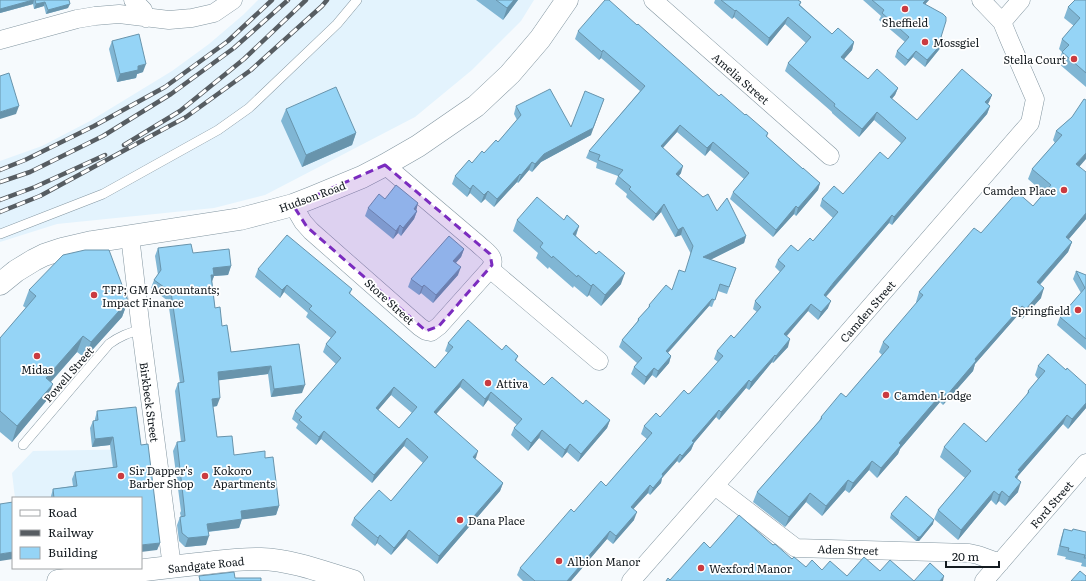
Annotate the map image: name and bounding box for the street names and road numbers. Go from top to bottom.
street label: Amelia Street [709,49,773,108]
street label: Hudson Road [276,176,348,216]
street label: Store Street [362,274,419,328]
street label: Camden Street [836,276,899,345]
street label: Powell Street [39,342,97,405]
street label: Birkbeck Street [136,361,164,444]
street label: Ford Street [1026,476,1076,531]
street label: Aden Street [817,540,879,558]
street label: Sandgate Road [167,552,245,576]

